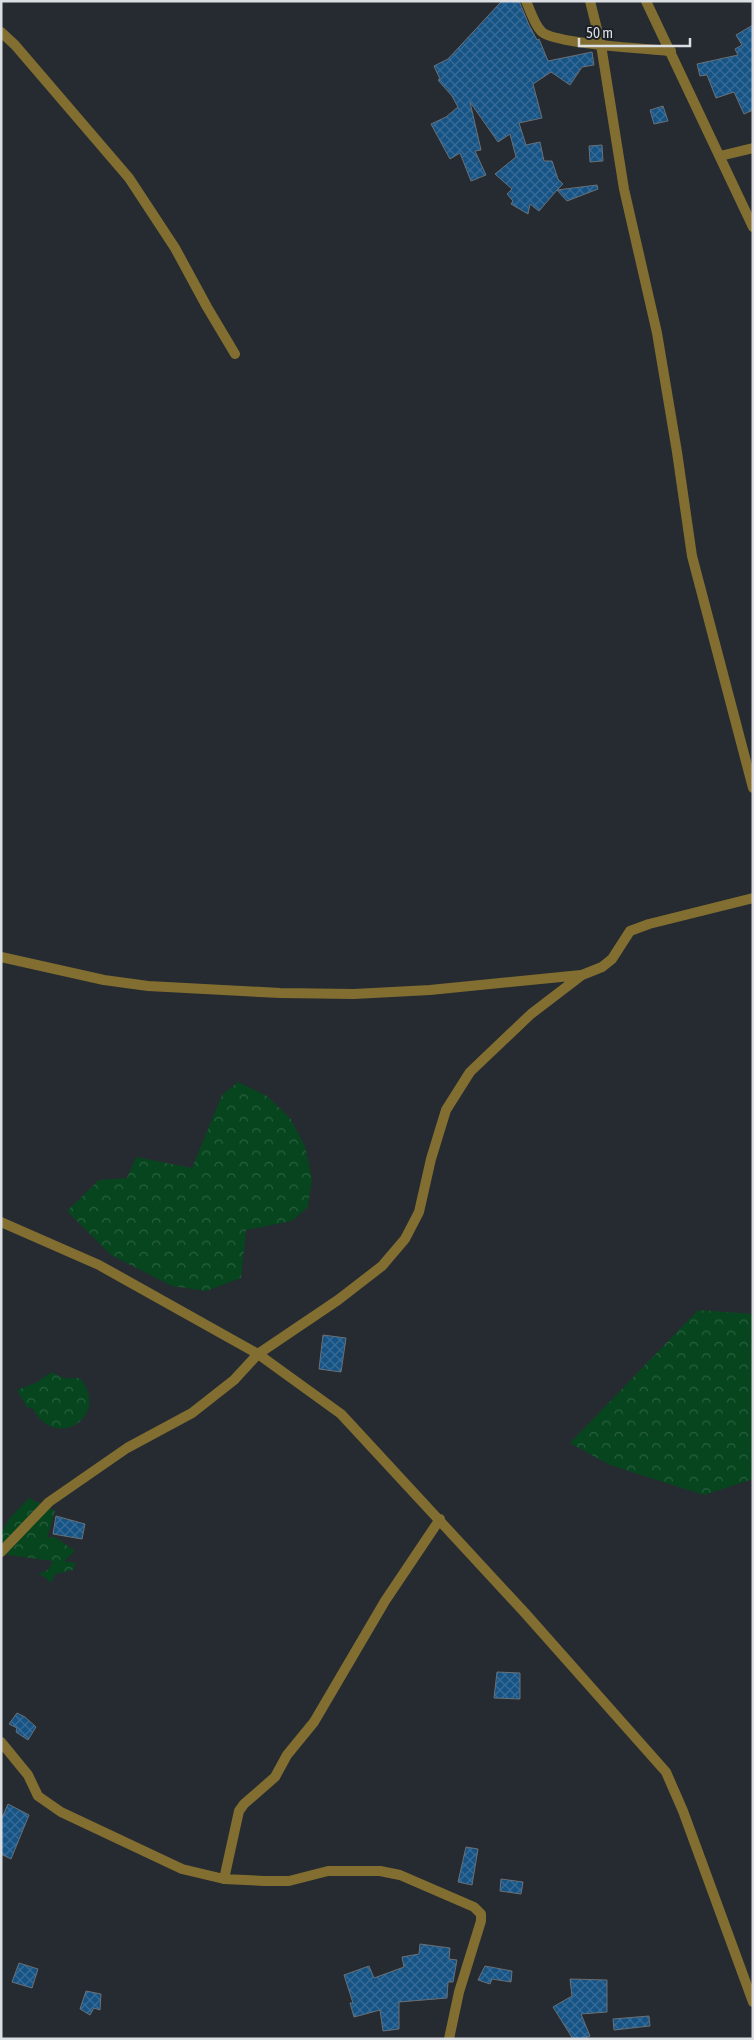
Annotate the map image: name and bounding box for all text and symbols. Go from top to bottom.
scale bar [579,15,690,47]
text: 50 m [586,24,613,41]

